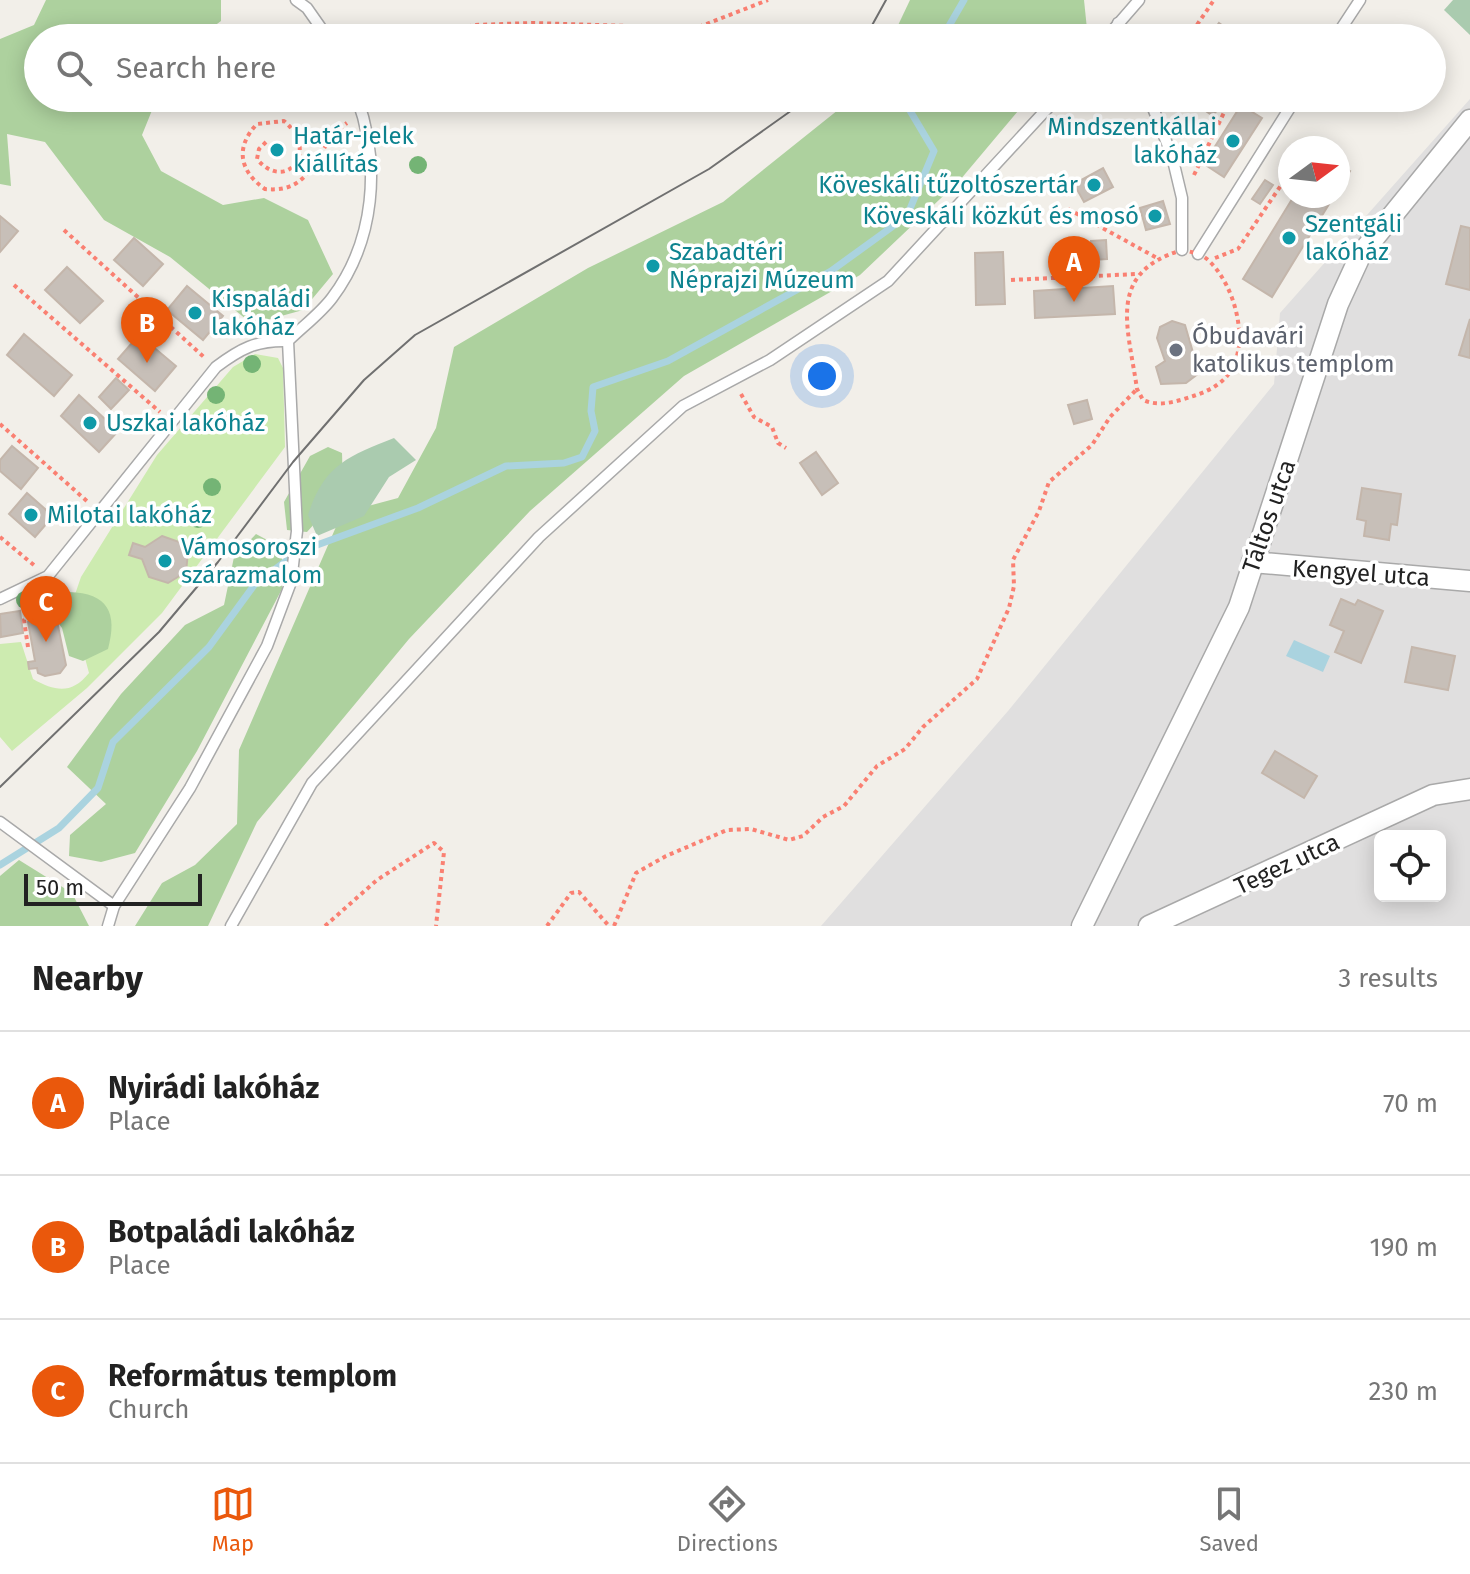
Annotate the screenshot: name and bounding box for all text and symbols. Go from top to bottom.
search box [24,24,1446,112]
icon: search [52,46,96,90]
text: Search here [116,50,276,86]
place label: Mindszentkállai lakóház [1047,113,1217,169]
place label: Határ-jelek kiállítás [293,122,415,178]
marker: Mindszentkállai lakóház [1224,132,1242,150]
north arrow [1278,136,1350,208]
marker: Határ-jelek kiállítás [268,141,286,159]
place label: Köveskáli tűzoltószertár [818,171,1079,199]
marker: Köveskáli tűzoltószertár [1085,176,1103,194]
place label: Köveskáli közkút és mosó [862,202,1139,230]
marker: Köveskáli közkút és mosó [1146,207,1164,225]
place label: Szentgáli lakóház [1305,210,1402,266]
marker: Szentgáli lakóház [1280,229,1298,247]
pin: A [1048,236,1100,302]
place label: Szabadtéri Néprajzi Múzeum [669,238,855,294]
marker: Szabadtéri Néprajzi Múzeum [644,257,662,275]
place label: Kispaládi lakóház [211,285,311,341]
pin: B [121,297,173,363]
marker: Kispaládi lakóház [186,304,204,322]
place label: Óbudavári katolikus templom [1192,321,1394,378]
marker: Óbudavári katolikus templom [1167,341,1185,359]
your location [802,356,842,396]
place label: Uszkai lakóház [106,409,265,437]
marker: Uszkai lakóház [81,414,99,432]
street label: Táltos utca [1237,456,1301,576]
place label: Milotai lakóház [47,501,212,529]
marker: Milotai lakóház [22,506,40,524]
place label: Vámosoroszi szárazmalom [181,533,322,589]
marker: Vámosoroszi szárazmalom [156,552,174,570]
street label: Kengyel utca [1291,554,1431,592]
pin: C [20,576,72,642]
street label: Tegez utca [1230,828,1344,900]
map controls [1374,830,1446,902]
button: locate [1374,830,1446,902]
scale bar [24,870,202,906]
text: 50 m [36,874,84,901]
text: Nearby [32,958,143,999]
text: 3 results [1338,963,1438,994]
text: Nyirádi lakóház [108,1070,319,1106]
text: A [50,1088,66,1119]
text: 70 m [1383,1088,1438,1119]
text: Place [108,1106,171,1137]
text: Botpaládi lakóház [108,1214,355,1250]
text: B [50,1232,66,1263]
text: 190 m [1369,1232,1438,1263]
text: Place [108,1250,171,1281]
text: Református templom [108,1358,397,1394]
text: C [51,1376,65,1407]
text: 230 m [1369,1376,1438,1407]
text: Church [108,1394,190,1425]
tab: Map [211,1482,255,1557]
tab: Directions [677,1482,778,1557]
tab: Saved [1200,1482,1259,1557]

